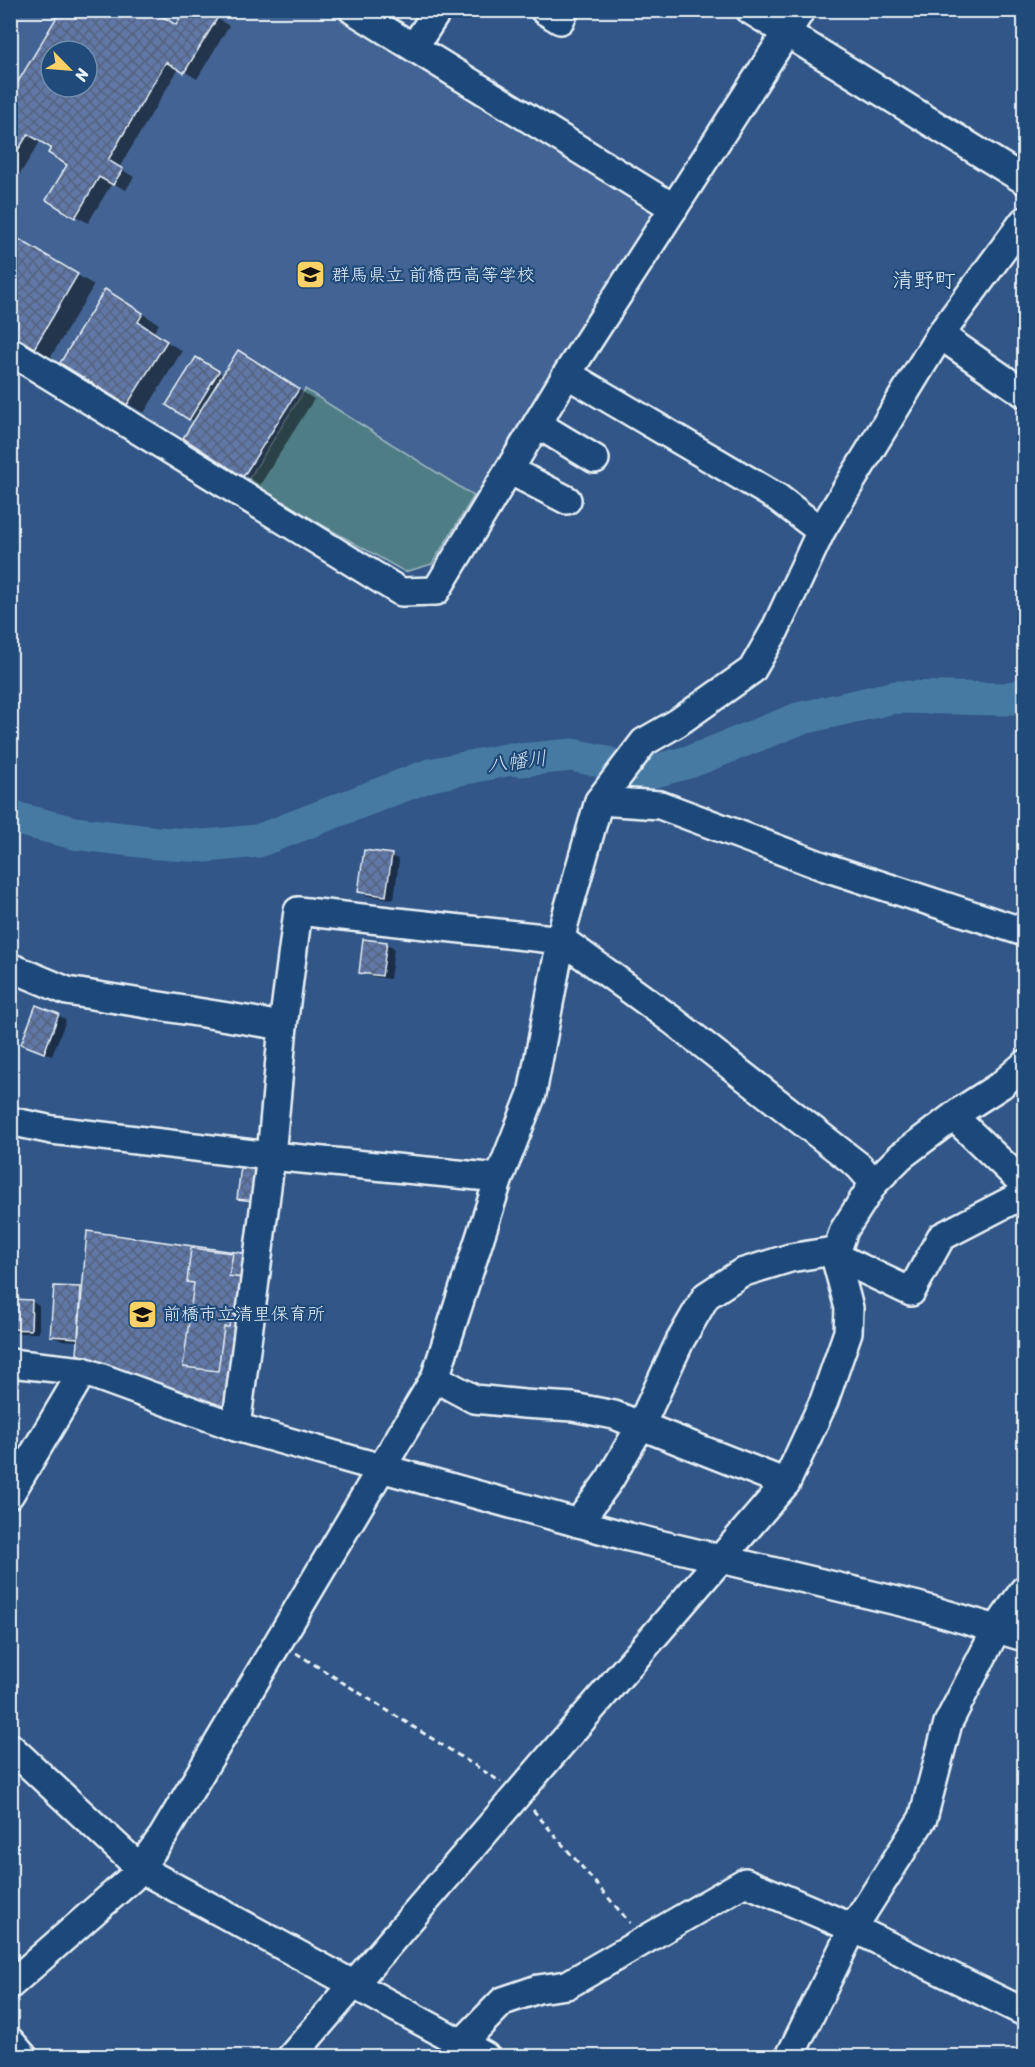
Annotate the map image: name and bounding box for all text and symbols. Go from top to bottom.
north arrow [39,39,99,99]
text: N [66,63,98,87]
school or university icon: 群馬県立 前橋西高等学校 [295,259,327,291]
place label: 群馬県立 前橋西高等学校 [332,259,535,291]
district label: 清野町 [893,261,956,299]
water label: 八幡川 [485,740,549,783]
school or university icon: 前橋市立清里保育所 [126,1298,158,1330]
place label: 前橋市立清里保育所 [163,1298,325,1330]

